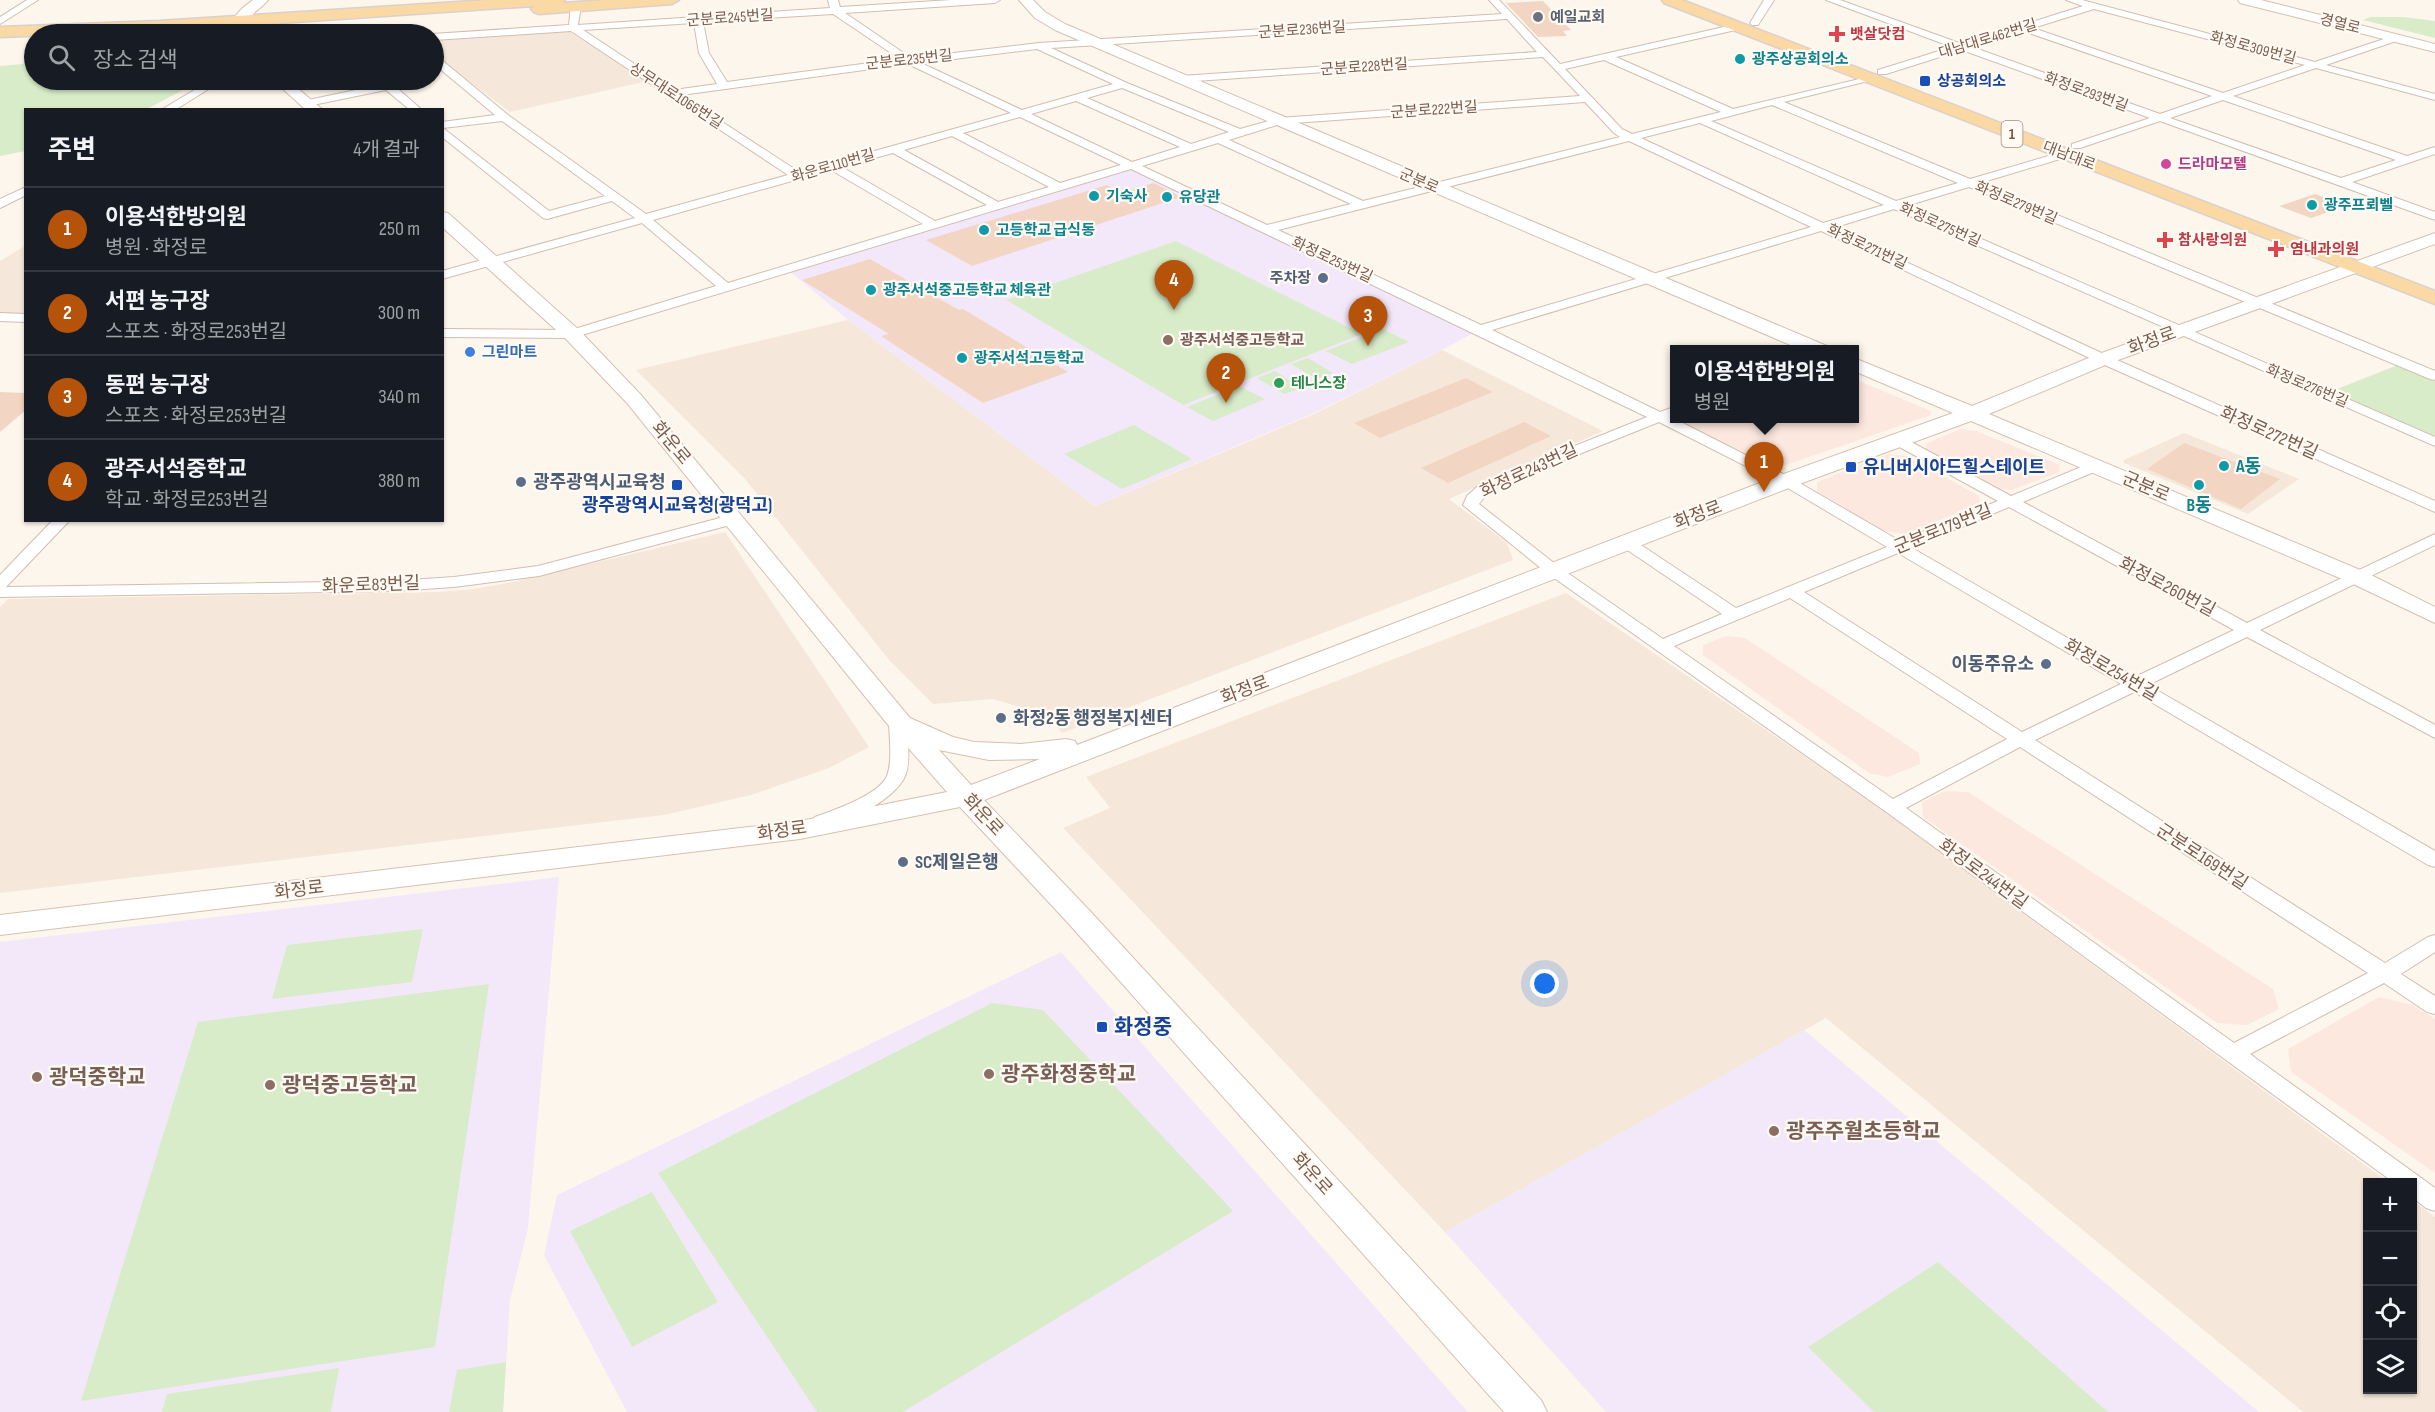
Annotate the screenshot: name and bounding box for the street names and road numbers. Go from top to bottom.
street label: 군분로245번길 [686,5,774,31]
street label: 경열로 [2318,10,2362,38]
street label: 대남대로462번길 [1936,15,2040,63]
street label: 군분로236번길 [1257,17,1347,43]
street label: 화정로309번길 [2208,27,2298,69]
street label: 군분로235번길 [864,46,954,74]
street label: 군분로228번길 [1319,54,1409,80]
street label: 상무대로1066번길 [626,59,726,133]
street label: 화정로293번길 [2041,68,2131,116]
street label: 군분로222번길 [1390,97,1478,123]
road number: 1 [2002,121,2022,147]
street label: 대남대로 [2040,137,2098,175]
street label: 화운로110번길 [789,145,877,187]
street label: 군분로 [1396,164,1442,198]
street label: 화정로279번길 [1972,177,2060,229]
street label: 화정로275번길 [1896,199,1984,251]
street label: 화정로271번길 [1824,220,1910,274]
street label: 화정로253번길 [1288,233,1376,287]
street label: 화정로 [2125,323,2179,359]
street label: 화정로276번길 [2263,360,2351,412]
street label: 화정로272번길 [2217,402,2321,464]
street label: 화운로 [647,417,695,469]
street label: 화정로243번길 [1477,439,1581,503]
street label: 군분로 [2119,468,2173,506]
street label: 화정로 [1671,496,1725,534]
street label: 군분로179번길 [1891,500,1995,558]
street label: 화정로260번길 [2115,553,2219,621]
street label: 화운로83번길 [322,573,420,597]
street label: 화정로254번길 [2060,635,2162,705]
street label: 화정로 [1218,671,1272,709]
street label: 화운로 [958,790,1008,840]
street label: 화정로 [756,817,808,845]
street label: 군분로169번길 [2152,820,2252,894]
street label: 화정로244번길 [1934,835,2032,913]
street label: 화정로 [273,877,325,903]
street label: 화운로 [1288,1149,1336,1199]

